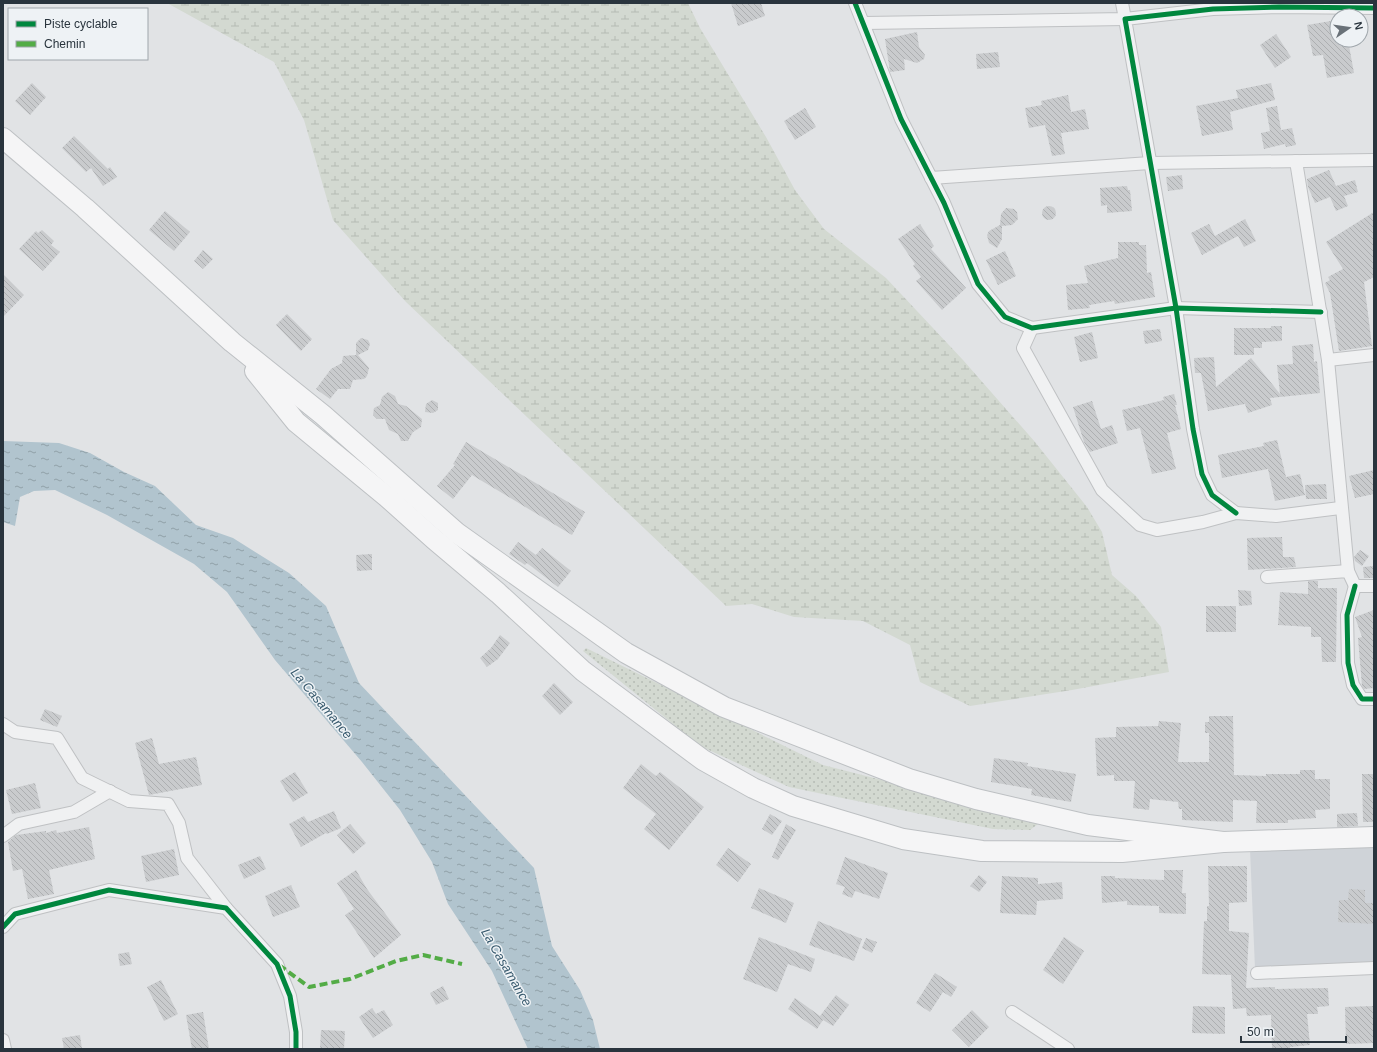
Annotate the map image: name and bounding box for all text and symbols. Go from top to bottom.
legend [8,8,148,60]
north arrow [1329,8,1369,48]
text: Piste cyclable [44,17,118,31]
text: N [1352,21,1365,31]
text: Chemin [44,37,85,51]
water label: La Casamance [288,665,355,742]
water label: La Casamance [478,926,535,1009]
scale bar [1241,1018,1346,1044]
text: 50 m [1247,1025,1274,1039]

